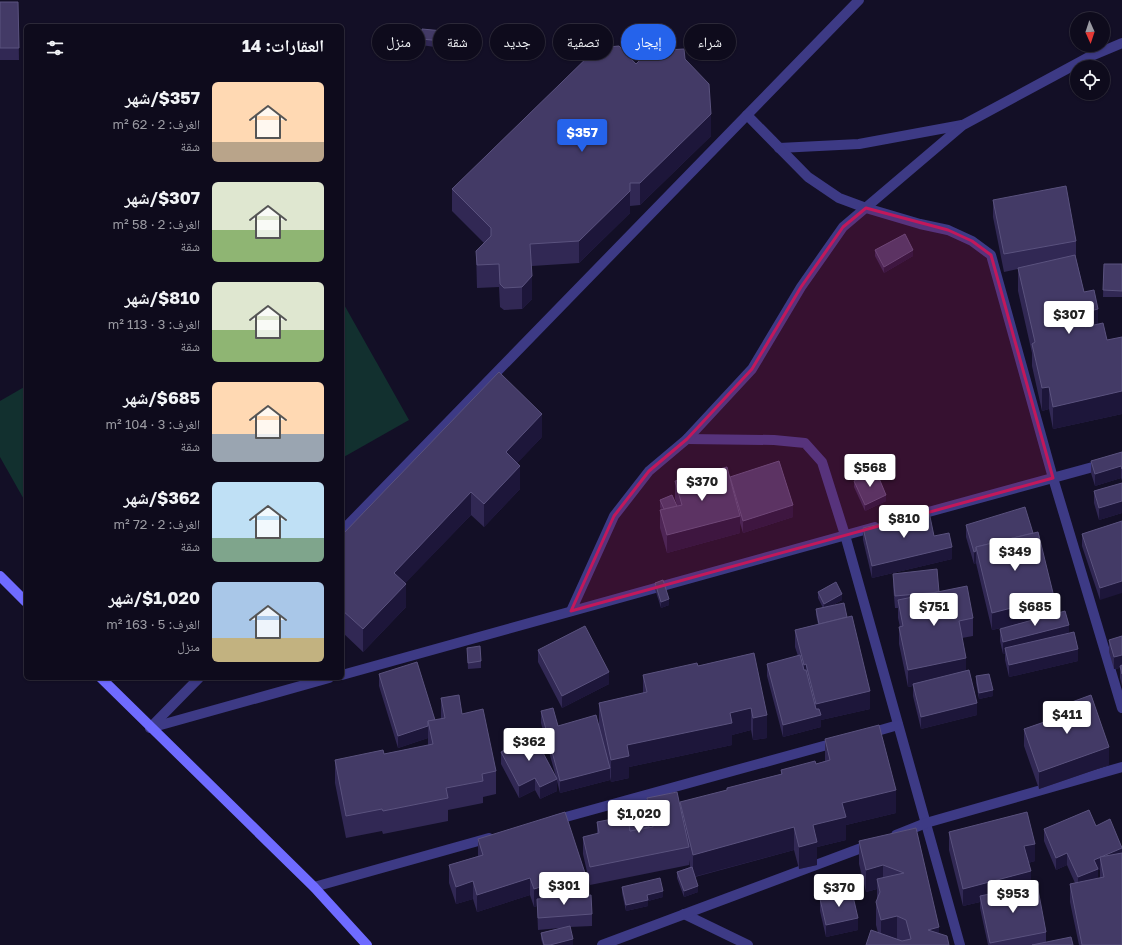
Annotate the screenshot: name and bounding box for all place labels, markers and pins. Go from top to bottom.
pin: $357 [558,119,606,153]
pin: $307 [1045,301,1093,335]
pin: $568 [846,454,894,488]
pin: $370 [678,468,726,502]
pin: $810 [880,505,928,539]
pin: $349 [991,538,1039,572]
pin: $751 [910,593,958,627]
pin: $685 [1011,593,1059,627]
pin: $411 [1043,701,1091,735]
pin: $362 [505,728,553,762]
pin: $1,020 [606,800,672,834]
pin: $301 [540,872,588,906]
pin: $370 [815,874,863,908]
pin: $953 [989,880,1037,914]

